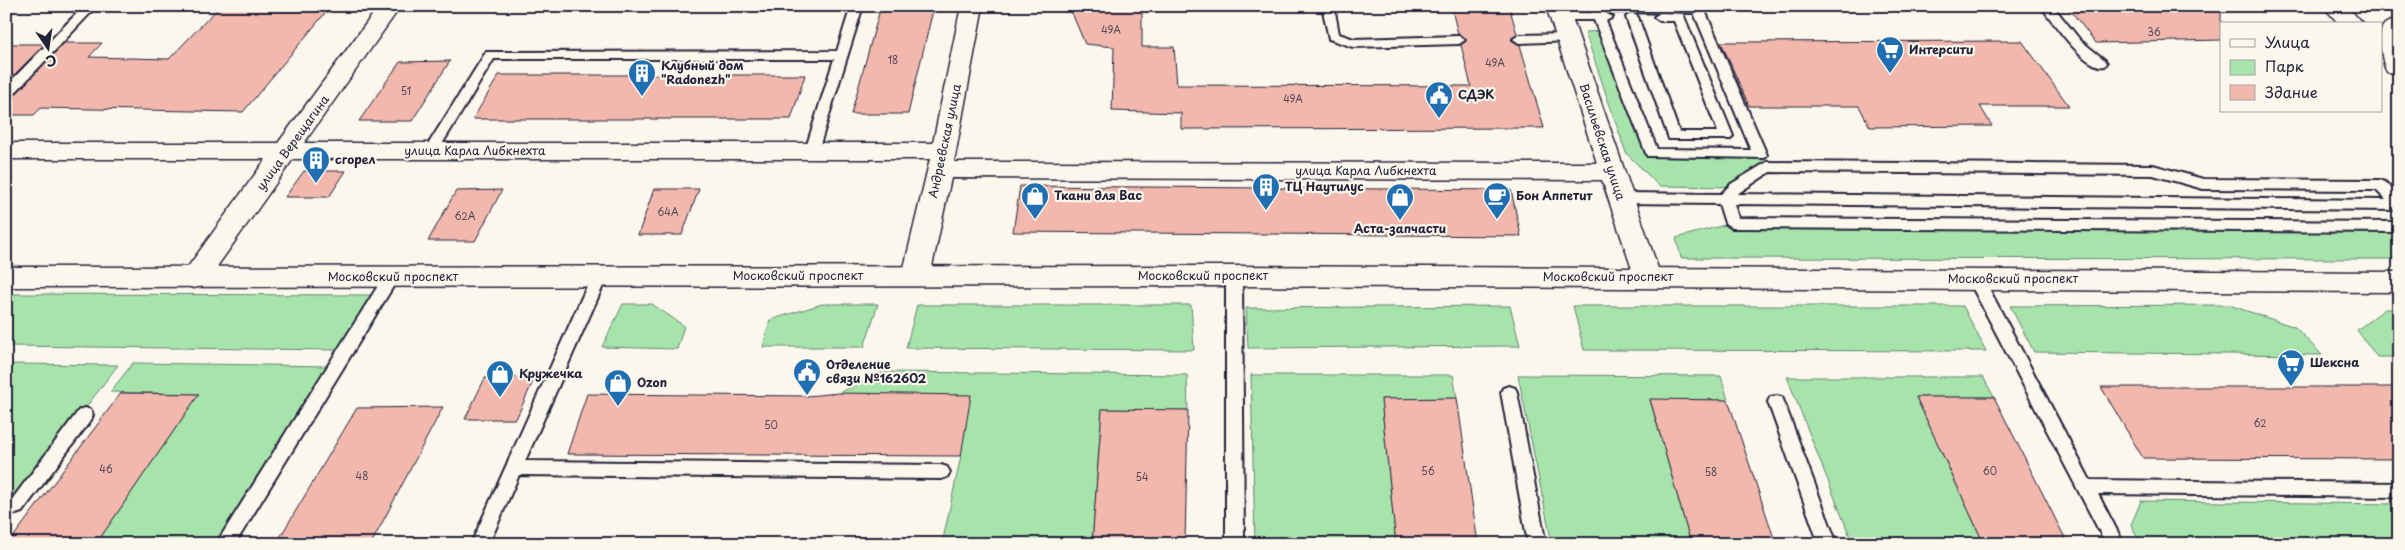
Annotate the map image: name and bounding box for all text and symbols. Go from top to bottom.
north arrow [22,22,72,72]
house number: 49А [1101,22,1121,37]
legend [2220,22,2382,112]
house number: 36 [2147,24,2161,39]
text: Улица [2265,30,2310,53]
supermarket icon: Интерсити [1875,35,1905,74]
place label: Интерсити [1909,40,1974,58]
text: С [44,50,59,73]
house number: 18 [888,52,898,67]
text: Парк [2265,54,2304,77]
house number: 49А [1485,55,1505,70]
place label: Клубный дом "Radonezh" [661,56,744,88]
building icon: Клубный дом "Radonezh" [627,58,657,97]
public building icon: СДЭК [1424,80,1454,119]
text: Здание [2265,80,2318,103]
street label: Васильевская улица [1576,81,1630,203]
street label: Андреевская улица [923,82,965,200]
house number: 51 [401,83,411,98]
place label: СДЭК [1458,85,1494,103]
street label: улица Верещагина [251,91,333,194]
house number: 49А [1283,91,1303,106]
street label: улица Карла Либкнехта [404,141,546,159]
building icon: сгорел [301,145,331,184]
place label: сгорел [335,150,376,168]
street label: улица Карла Либкнехта [1295,161,1437,179]
building icon: ТЦ Наутилус [1251,172,1281,211]
place label: ТЦ Наутилус [1285,177,1364,195]
shop icon: Ткани для Вас [1020,181,1050,220]
cafe icon: Бон Аппетит [1482,181,1512,220]
shop icon: Аста-запчасти [1385,182,1415,221]
place label: Ткани для Вас [1054,186,1142,204]
place label: Бон Аппетит [1516,186,1593,204]
house number: 64А [657,204,679,219]
house number: 62А [455,208,476,223]
place label: Аста-запчасти [1354,219,1446,237]
street label: Московский проспект [733,266,864,284]
street label: Московский проспект [1138,266,1269,284]
street label: Московский проспект [328,267,459,285]
street label: Московский проспект [1543,267,1674,285]
street label: Московский проспект [1948,269,2079,287]
supermarket icon: Шексна [2276,348,2306,387]
place label: Шексна [2310,353,2359,371]
place label: Отделение связи №162602 [826,355,927,387]
public building icon: Отделение связи №162602 [792,357,822,396]
shop icon: Кружечка [485,359,515,398]
place label: Кружечка [519,364,583,382]
shop icon: Ozon [603,368,633,407]
place label: Ozon [637,373,667,391]
house number: 62 [2253,415,2267,430]
house number: 50 [764,417,778,432]
house number: 46 [99,461,113,476]
house number: 56 [1421,463,1435,478]
house number: 60 [1983,463,1997,478]
house number: 58 [1705,464,1717,479]
house number: 48 [356,468,368,483]
house number: 54 [1135,469,1149,484]

